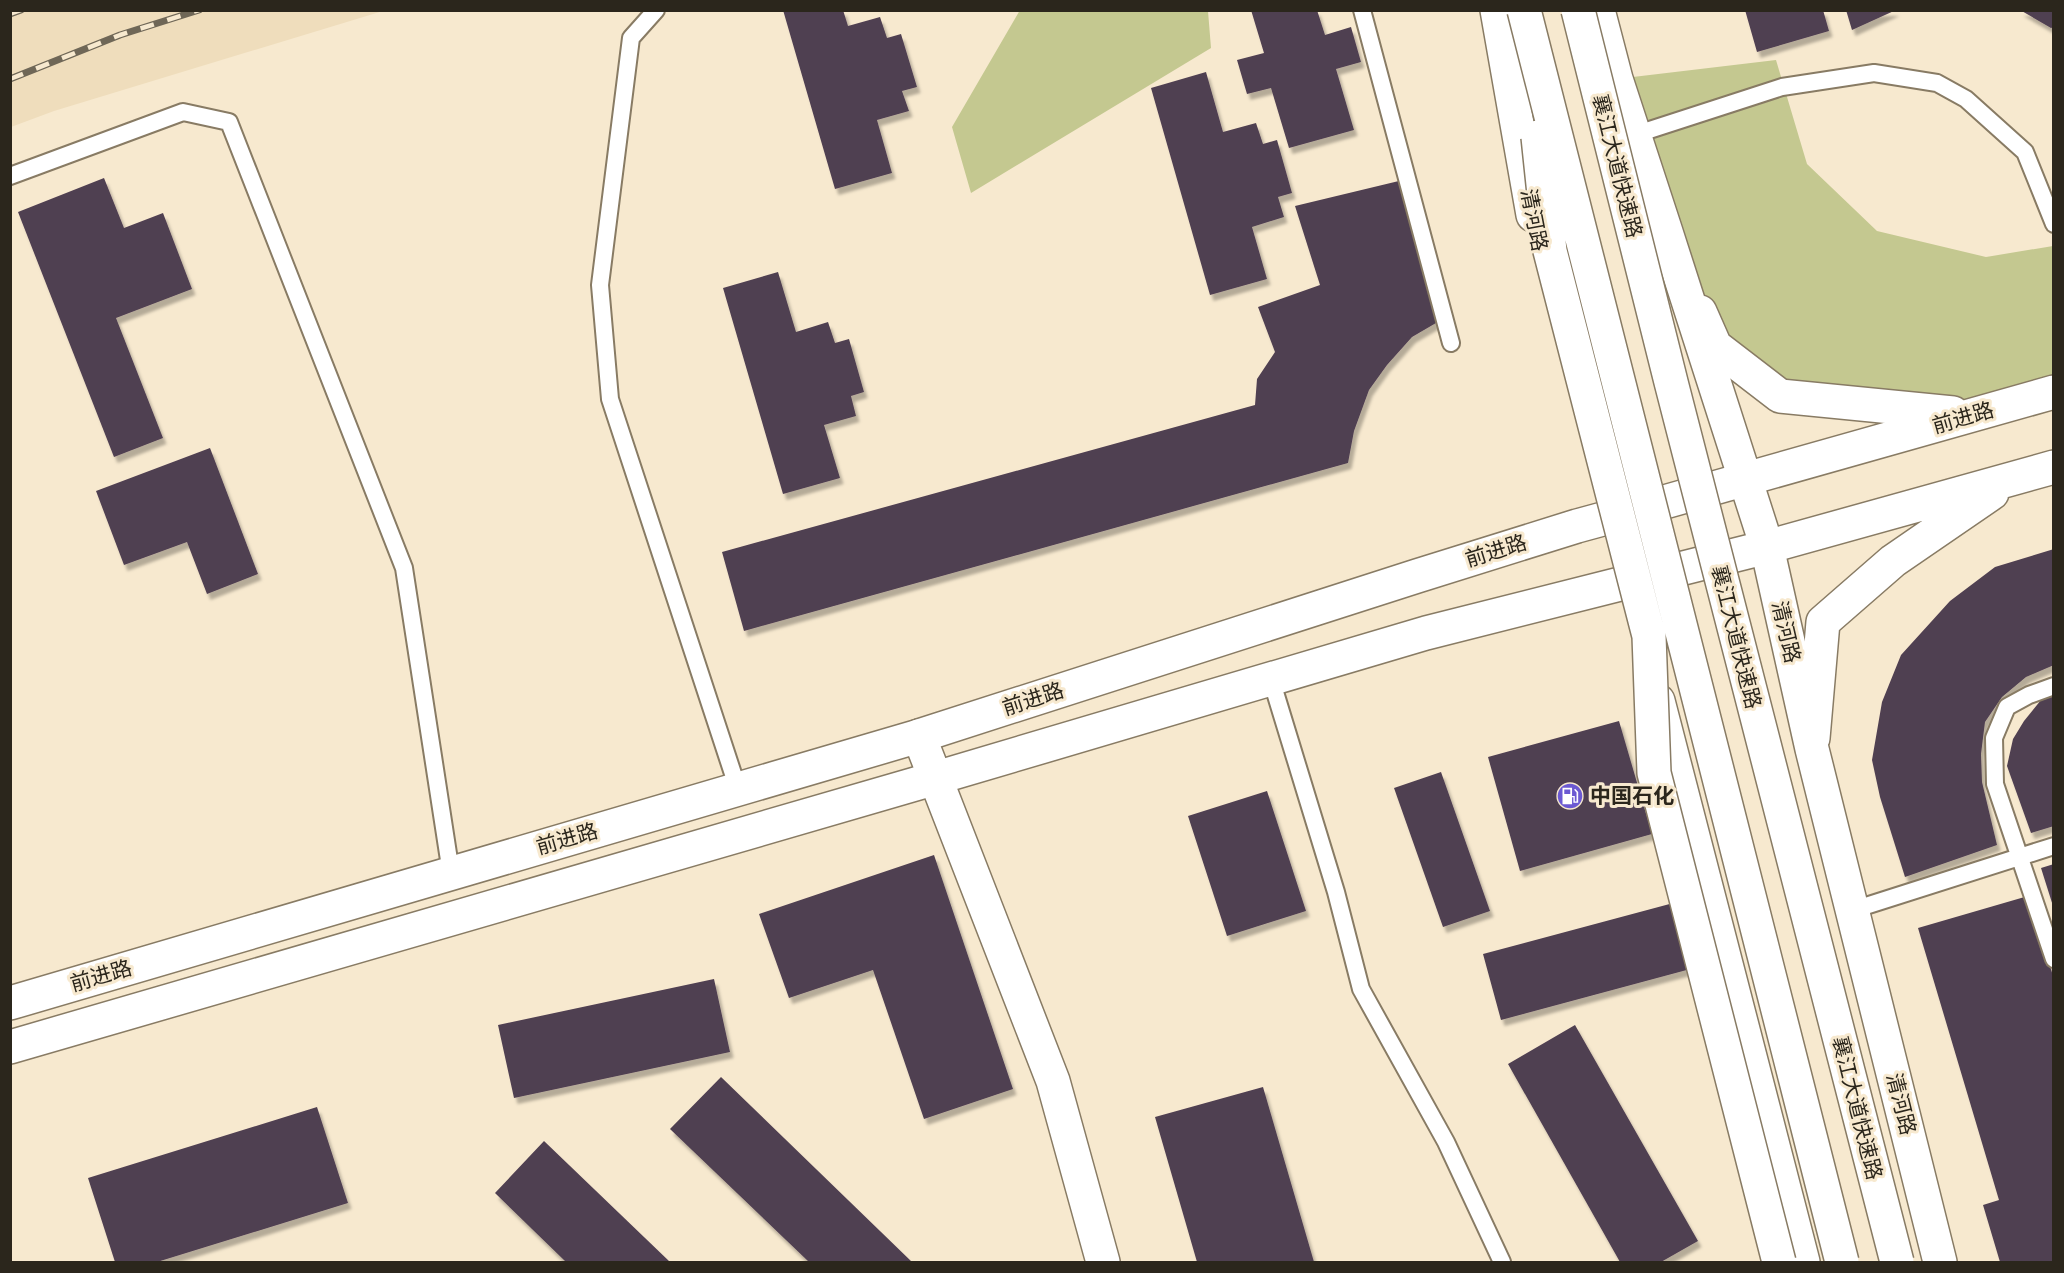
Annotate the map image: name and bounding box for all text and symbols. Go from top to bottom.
street label: 襄江大道快速路 [1589,91,1648,240]
street label: 清河路 [1517,186,1554,253]
street label: 前进路 [1929,396,1996,437]
street label: 前进路 [1462,528,1529,571]
street label: 襄江大道快速路 [1708,562,1767,711]
street label: 清河路 [1768,598,1807,665]
street label: 前进路 [999,676,1066,719]
fuel station icon: 中国石化 [1555,781,1585,811]
place label: 中国石化 [1590,782,1674,807]
street label: 前进路 [533,817,600,858]
street label: 前进路 [67,954,134,995]
street label: 襄江大道快速路 [1829,1033,1888,1182]
street label: 清河路 [1883,1070,1922,1137]

